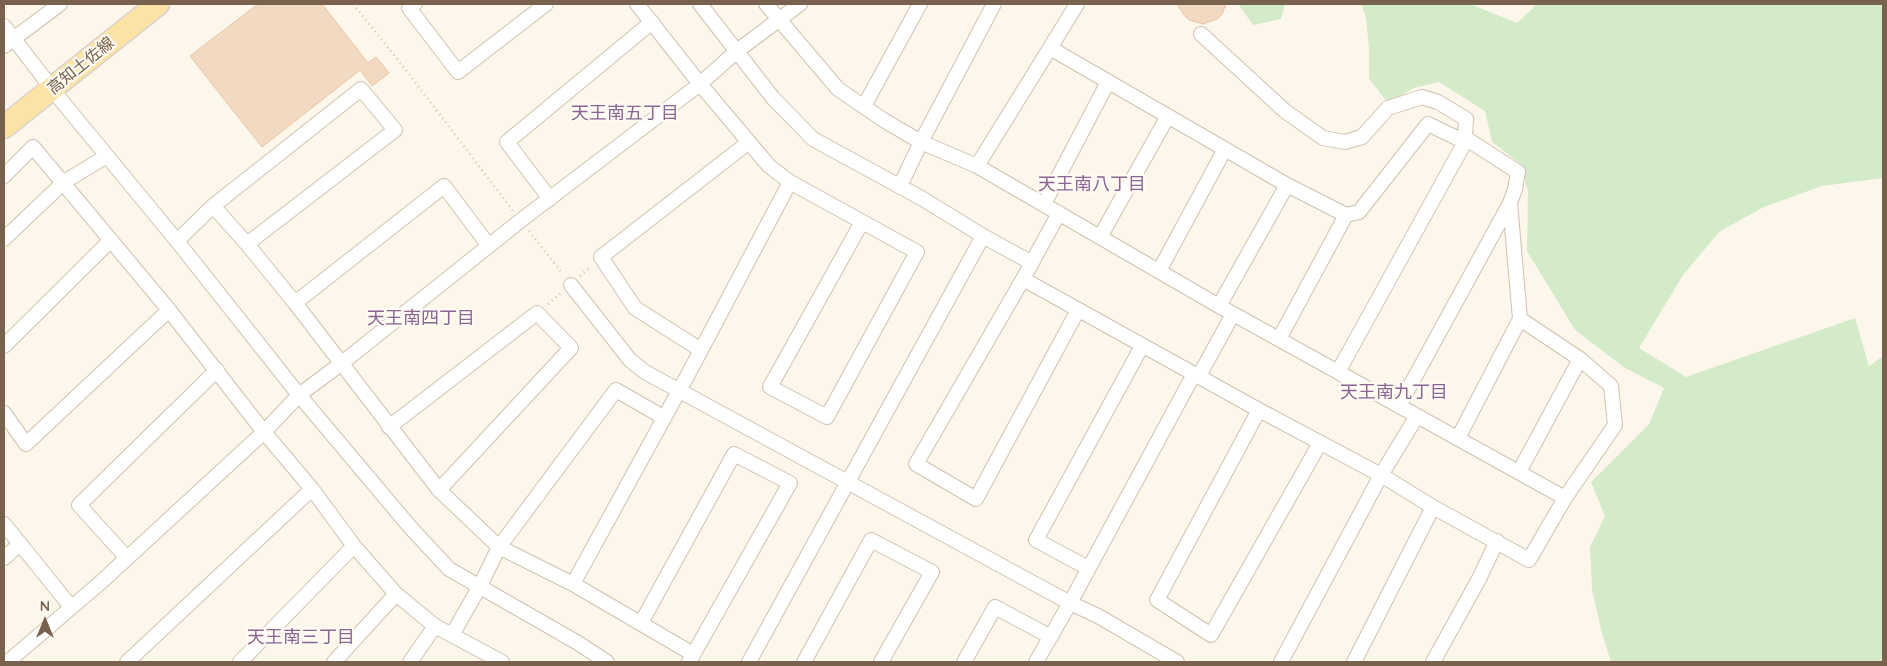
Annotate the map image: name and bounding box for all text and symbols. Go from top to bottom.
street label: 高知土佐線 [44,33,118,99]
district label: 天王南五丁目 [571,103,679,125]
district label: 天王南八丁目 [1038,174,1146,196]
district label: 天王南四丁目 [367,308,475,330]
district label: 天王南九丁目 [1340,382,1448,404]
north arrow [20,596,70,646]
text: N [40,597,50,615]
district label: 天王南三丁目 [247,627,355,649]

